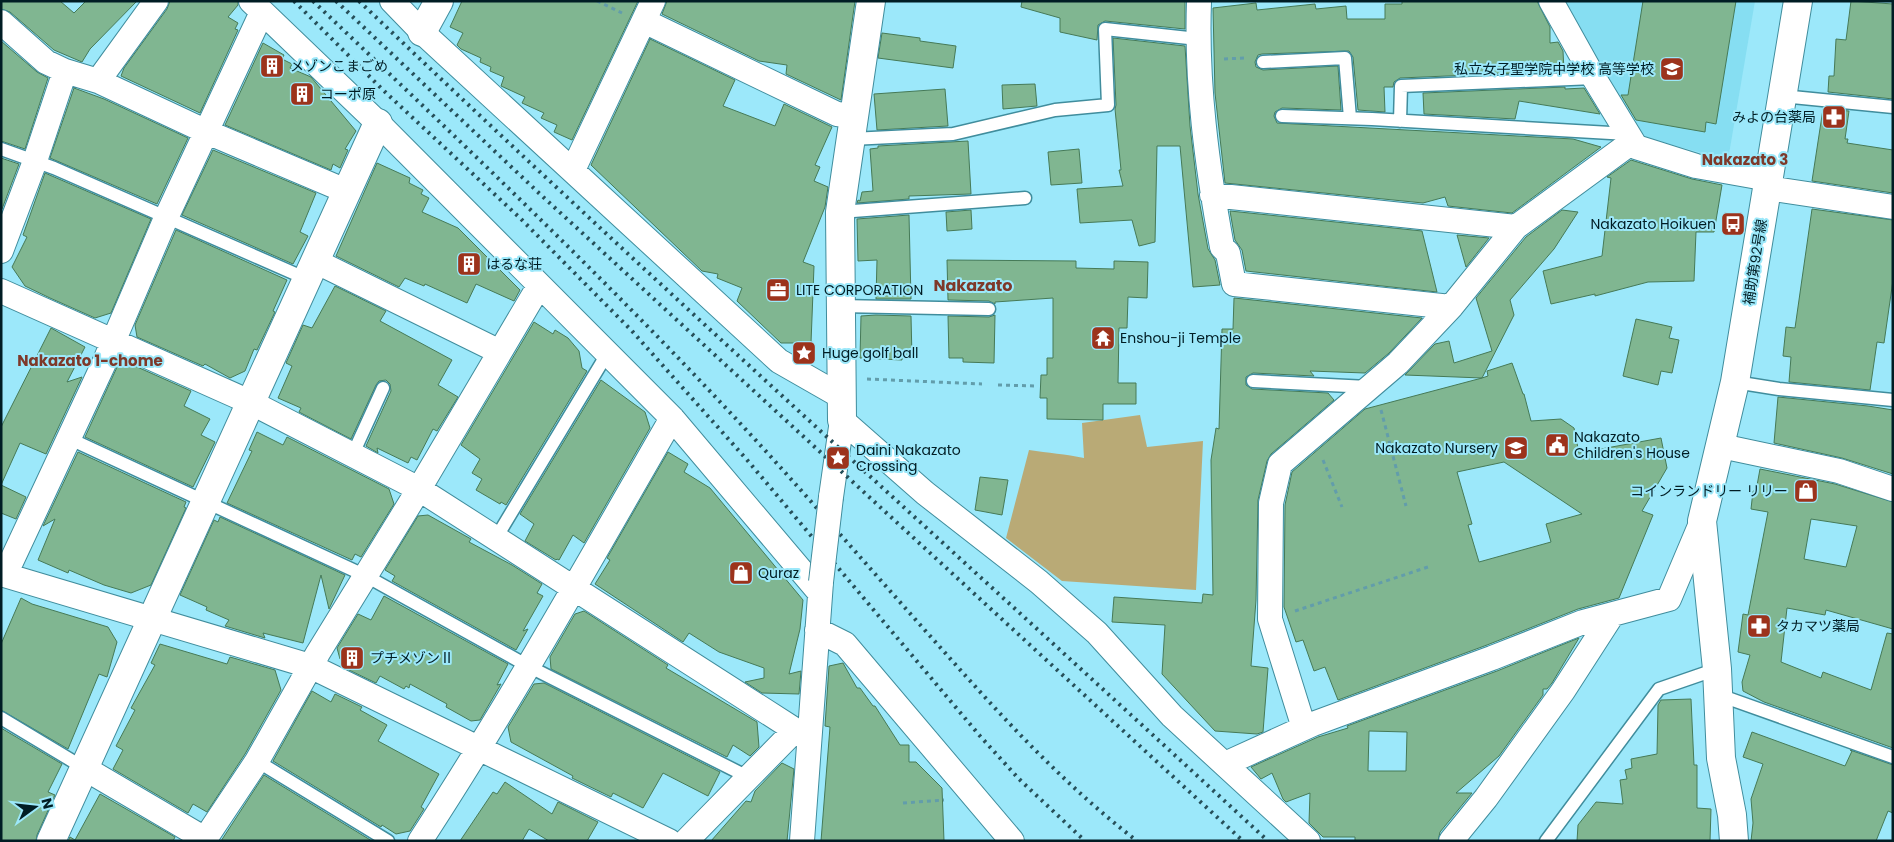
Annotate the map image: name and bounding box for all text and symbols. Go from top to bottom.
building icon: メゾンこまごめ [259,53,285,79]
place label: メゾンこまごめ [290,56,388,76]
school or university icon: 私立女子聖学院中学校 高等学校 [1659,56,1685,82]
place label: 私立女子聖学院中学校 高等学校 [1454,59,1654,79]
building icon: コーポ原 [289,81,315,107]
place label: コーポ原 [320,84,376,104]
pharmacy icon: みよの台薬局 [1821,104,1847,130]
place label: みよの台薬局 [1732,107,1816,127]
district label: Nakazato 3 [1702,149,1788,170]
bus stop icon: Nakazato Hoikuen [1720,211,1746,237]
place label: Nakazato Hoikuen [1590,214,1716,234]
street label: 補助第92号線 [1738,218,1772,306]
building icon: はるな荘 [456,251,482,277]
place label: はるな荘 [486,254,542,274]
district label: Nakazato [933,274,1013,297]
office icon: LITE CORPORATION [765,277,791,303]
place label: LITE CORPORATION [796,280,923,300]
temple icon: Enshou-ji Temple [1090,325,1116,351]
place label: Enshou-ji Temple [1120,328,1241,348]
place icon: Huge golf ball [791,340,817,366]
place label: Huge golf ball [822,343,919,363]
district label: Nakazato 1-chome [17,350,163,371]
place label: Nakazato Children's House [1574,427,1690,463]
public building icon: Nakazato Children's House [1544,432,1570,458]
school or university icon: Nakazato Nursery [1503,435,1529,461]
place label: Nakazato Nursery [1375,438,1498,458]
place label: Daini Nakazato Crossing [856,440,961,476]
place icon: Daini Nakazato Crossing [825,445,851,471]
shop icon: コインランドリー リリー [1793,478,1819,504]
place label: コインランドリー リリー [1630,481,1788,501]
shop icon: Quraz [728,560,754,586]
place label: Quraz [758,563,799,583]
pharmacy icon: タカマツ薬局 [1746,613,1772,639]
place label: タカマツ薬局 [1776,616,1860,636]
building icon: プチメゾンⅡ [339,645,365,671]
place label: プチメゾンⅡ [370,648,454,668]
north arrow [10,782,60,832]
text: N [37,796,59,811]

